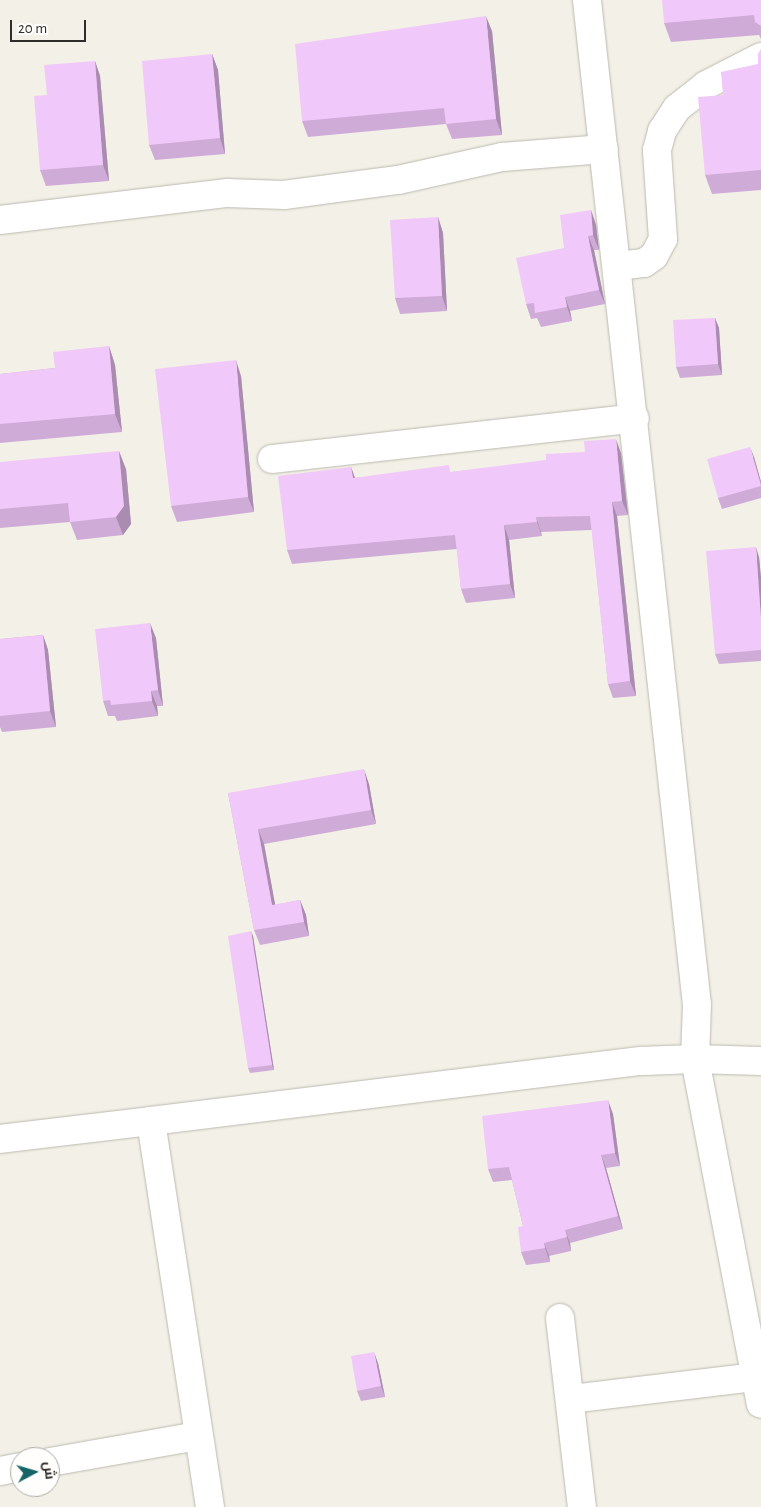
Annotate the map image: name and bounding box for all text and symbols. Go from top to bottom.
scale bar [12,10,89,42]
text: 20 m [18,21,47,36]
north arrow [10,1447,60,1497]
text: ش [41,1461,57,1480]

